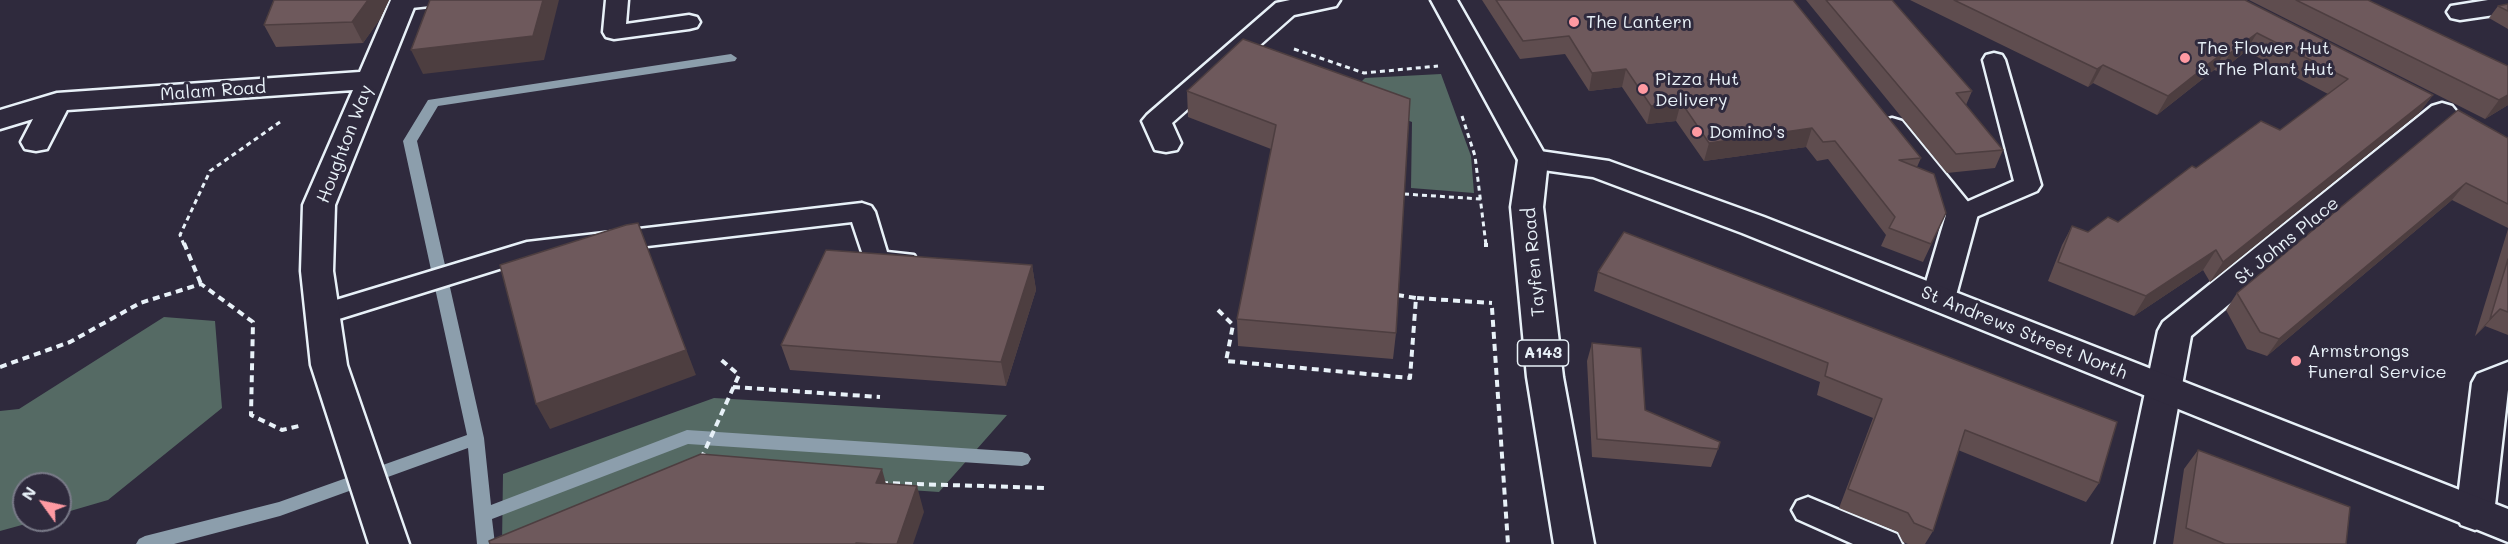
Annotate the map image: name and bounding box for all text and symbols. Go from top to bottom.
place label: The Lantern [1586,11,1692,33]
marker: The Lantern [1567,15,1581,29]
place label: The Flower Hut & The Plant Hut [2197,37,2334,80]
marker: The Flower Hut & The Plant Hut [2178,51,2192,65]
place label: Pizza Hut Delivery [1655,68,1739,110]
street label: Malam Road [159,77,267,105]
street label: Houghton Way [313,82,377,206]
marker: Pizza Hut Delivery [1636,82,1650,96]
place label: Domino's [1709,121,1785,143]
marker: Domino's [1690,125,1704,139]
street label: St Johns Place [2231,193,2343,289]
street label: Tayfen Road [1518,207,1550,317]
street label: St Andrews Street North [1918,282,2130,384]
road number: A143 [1518,340,1568,366]
place label: Armstrongs Funeral Service [2308,340,2447,382]
marker: Armstrongs Funeral Service [2289,354,2303,368]
north arrow [12,472,72,532]
text: N [16,482,40,504]

